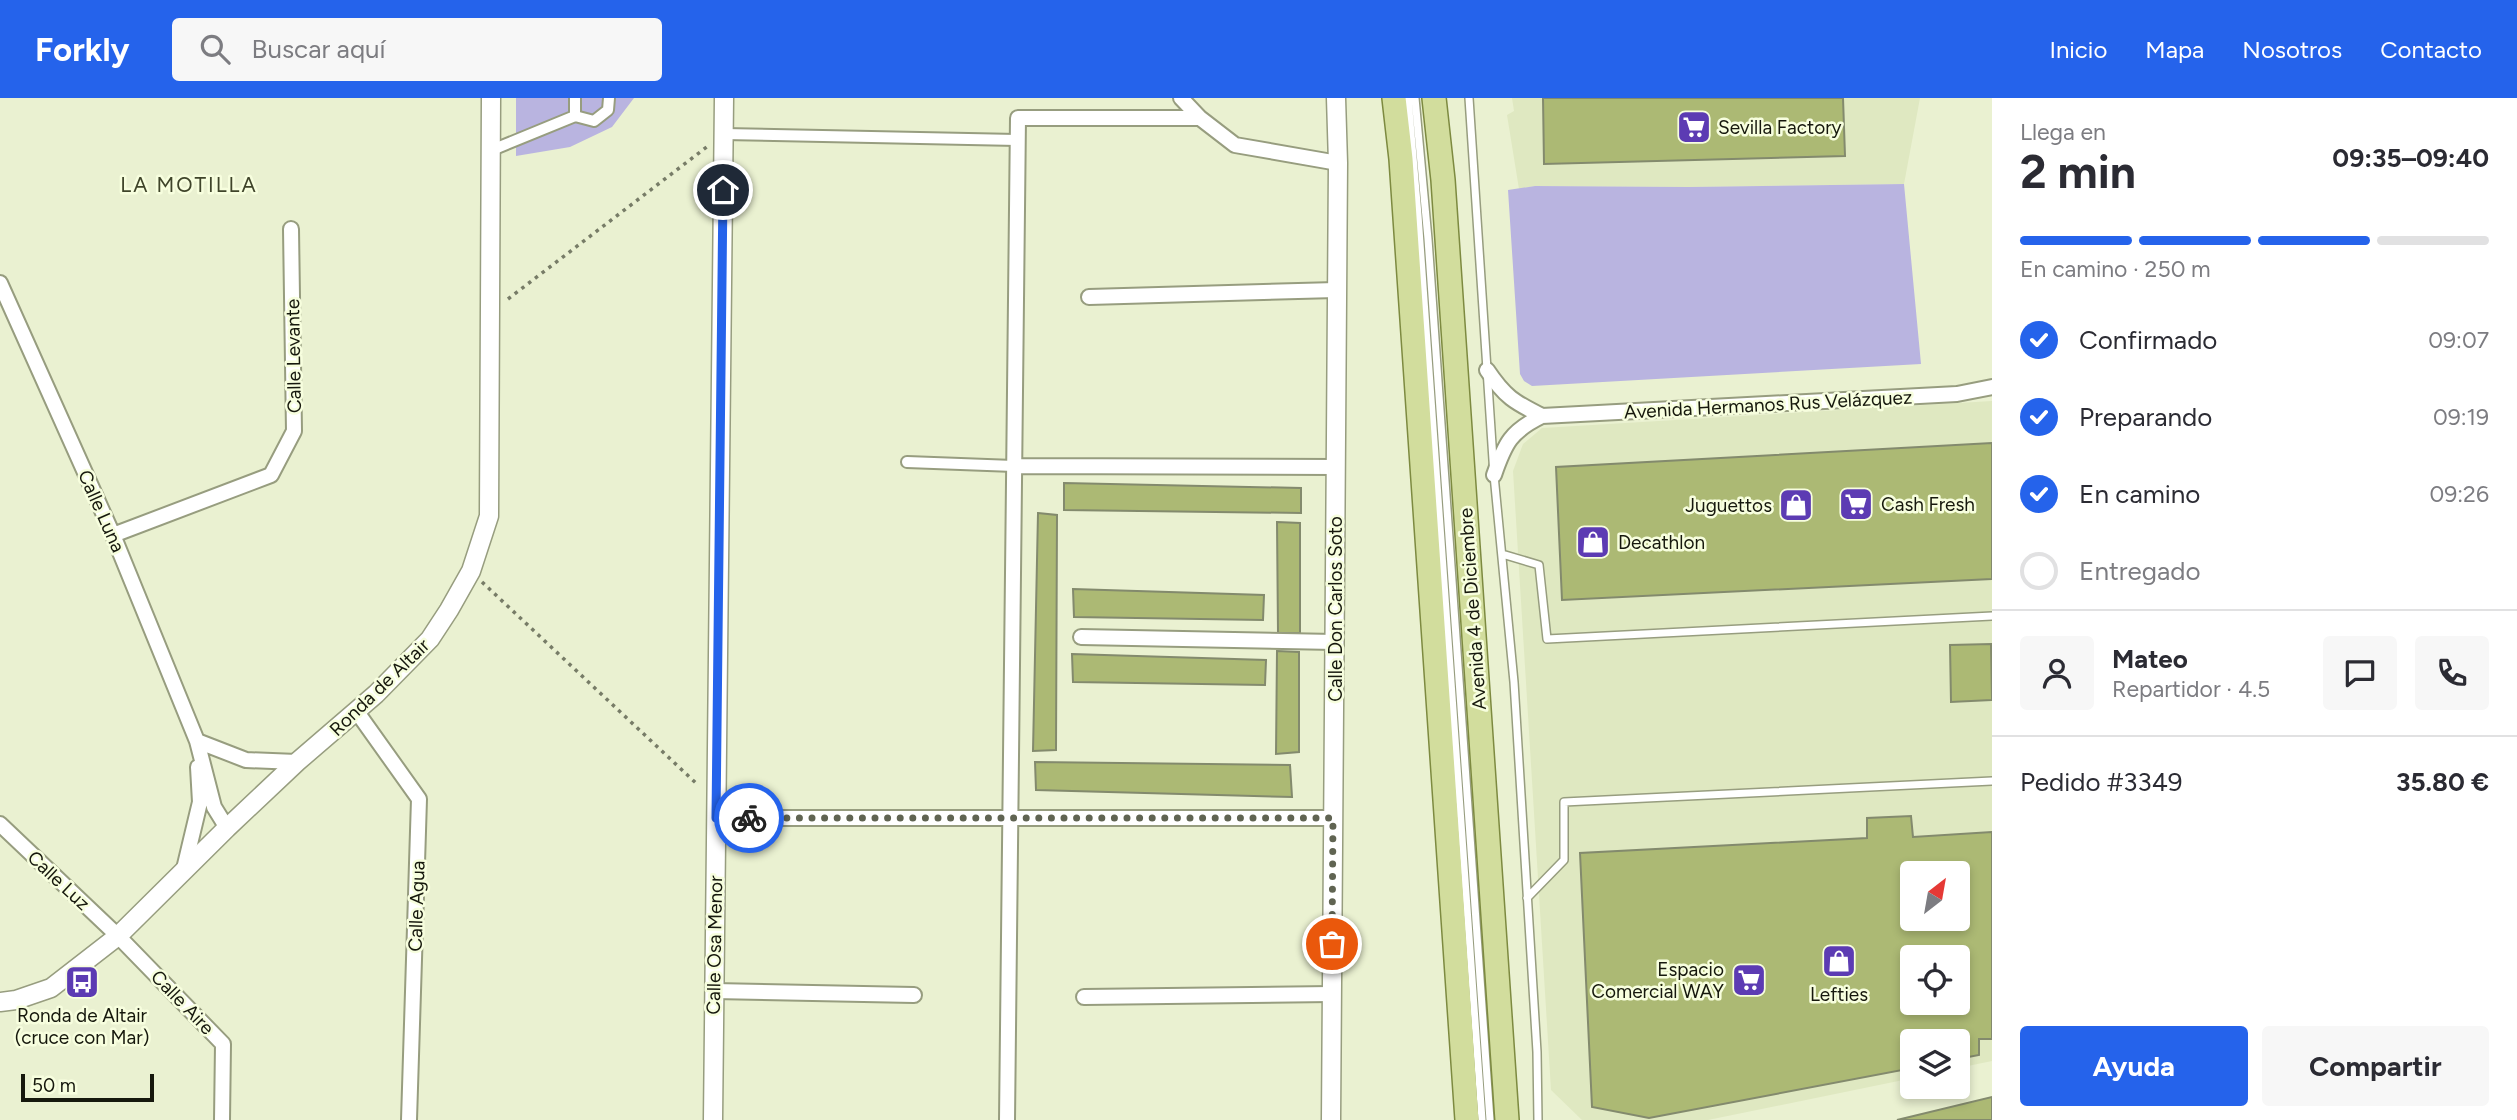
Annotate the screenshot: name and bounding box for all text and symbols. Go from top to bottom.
search box [172,18,662,81]
text: Forkly [35,30,130,69]
icon: search [196,30,234,68]
text: Buscar aquí [252,33,385,65]
text: Inicio [2049,35,2107,64]
text: Mapa [2145,35,2204,64]
text: Nosotros [2242,35,2342,64]
text: Contacto [2380,35,2482,64]
supermarket icon: Sevilla Factory [1675,108,1713,146]
place label: Sevilla Factory [1718,116,1842,139]
text: Llega en [2020,118,2106,146]
text: 09:35–09:40 [2332,142,2489,174]
text: 2 min [2020,144,2136,200]
pin [693,160,753,220]
icon: home [704,171,742,209]
district label: LA MOTILLA [120,172,258,197]
text: En camino · 250 m [2020,255,2211,283]
street label: Calle Levante [281,299,306,413]
icon: check [2020,321,2058,359]
text: Confirmado [2079,324,2217,356]
text: 09:07 [2428,326,2489,354]
street label: Avenida Hermanos Rus Velázquez [1623,385,1913,424]
icon: check [2020,398,2058,436]
text: Preparando [2079,401,2212,433]
text: 09:19 [2433,403,2489,431]
street label: Calle Luna [73,467,130,556]
icon: check [2020,475,2058,513]
text: En camino [2079,478,2200,510]
text: 09:26 [2430,480,2489,508]
supermarket icon: Cash Fresh [1837,485,1875,523]
shop icon: Juguettos [1777,486,1815,524]
place label: Cash Fresh [1881,493,1975,516]
place label: Juguettos [1685,494,1772,517]
street label: Avenida 4 de Diciembre [1454,507,1491,711]
street label: Calle Don Carlos Soto [1324,516,1347,702]
shop icon: Decathlon [1574,523,1612,561]
place label: Decathlon [1618,531,1705,554]
text: Entregado [2079,555,2201,587]
street label: Ronda de Altair [325,634,434,741]
button: person [2020,636,2094,710]
button: chat [2323,636,2397,710]
button: phone [2415,636,2489,710]
text: Mateo [2112,643,2188,675]
text: Repartidor · 4.5 [2112,675,2270,703]
text: Pedido #3349 [2020,766,2183,798]
text: 35.80 € [2396,766,2489,798]
courier [714,783,784,853]
icon: bike [730,799,768,837]
street label: Calle Luz [23,846,95,915]
street label: Calle Agua [403,860,430,952]
north arrow [1900,861,1970,931]
map controls [1900,861,1970,1099]
street label: Calle Osa Menor [702,875,727,1015]
pin [1302,914,1362,974]
icon: bag [1313,925,1351,963]
shop icon: Lefties [1820,942,1858,980]
button: locate [1900,945,1970,1015]
place label: Espacio Comercial WAY [1591,958,1725,1003]
supermarket icon: Espacio Comercial WAY [1730,961,1768,999]
bus stop icon: Ronda de Altair (cruce con Mar) [63,963,101,1001]
street label: Calle Aire [146,965,219,1039]
place label: Lefties [1810,983,1868,1006]
place label: Ronda de Altair (cruce con Mar) [15,1004,149,1049]
button: Ayuda [2020,1026,2248,1106]
button: Compartir [2262,1026,2489,1106]
button: layers [1900,1029,1970,1099]
scale bar [21,1071,154,1103]
text: 50 m [32,1074,76,1097]

